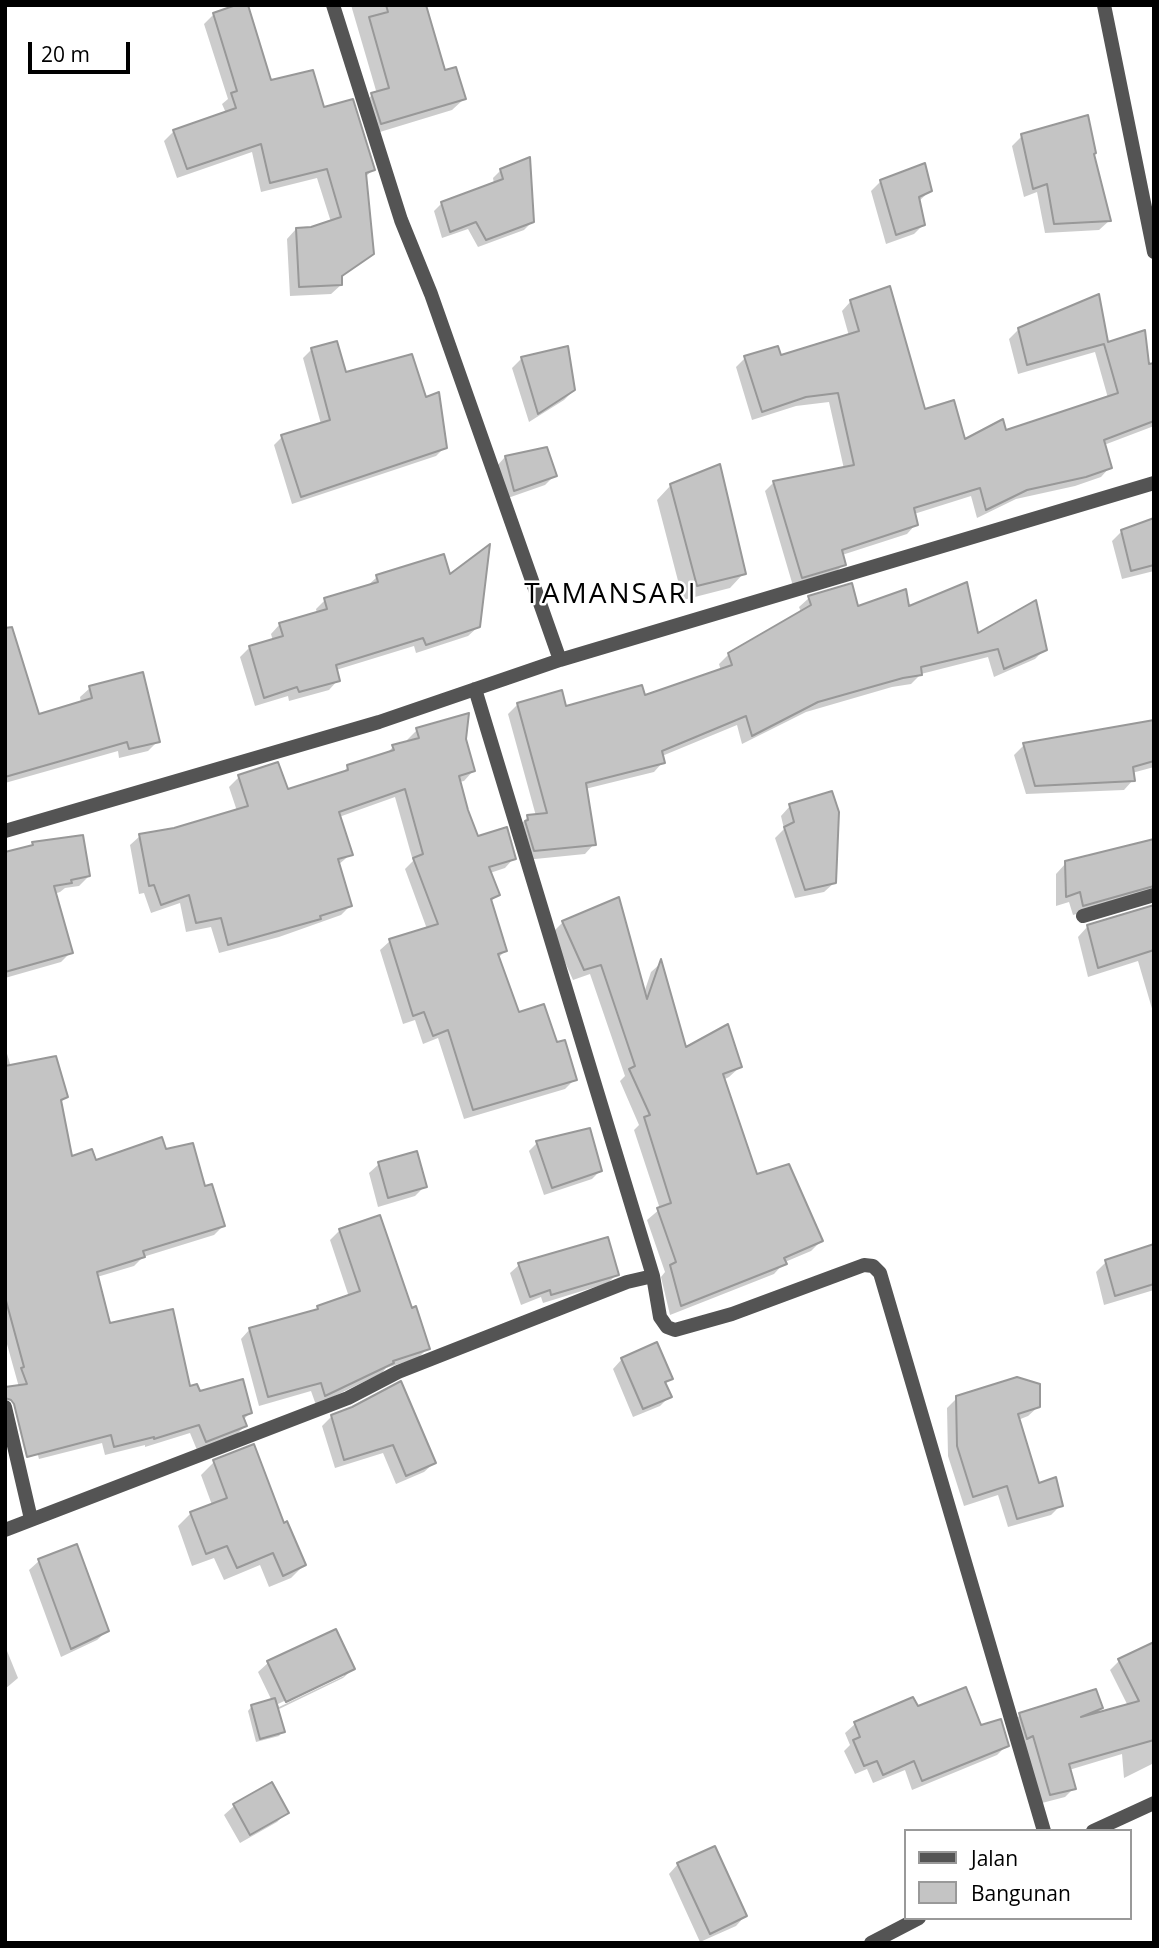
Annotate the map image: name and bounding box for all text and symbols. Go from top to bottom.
scale bar [32,28,133,72]
text: 20 m [41,40,90,68]
district label: TAMANSARI [525,578,697,612]
legend [904,1829,1131,1920]
text: Jalan [971,1844,1018,1872]
text: Bangunan [971,1879,1071,1907]

